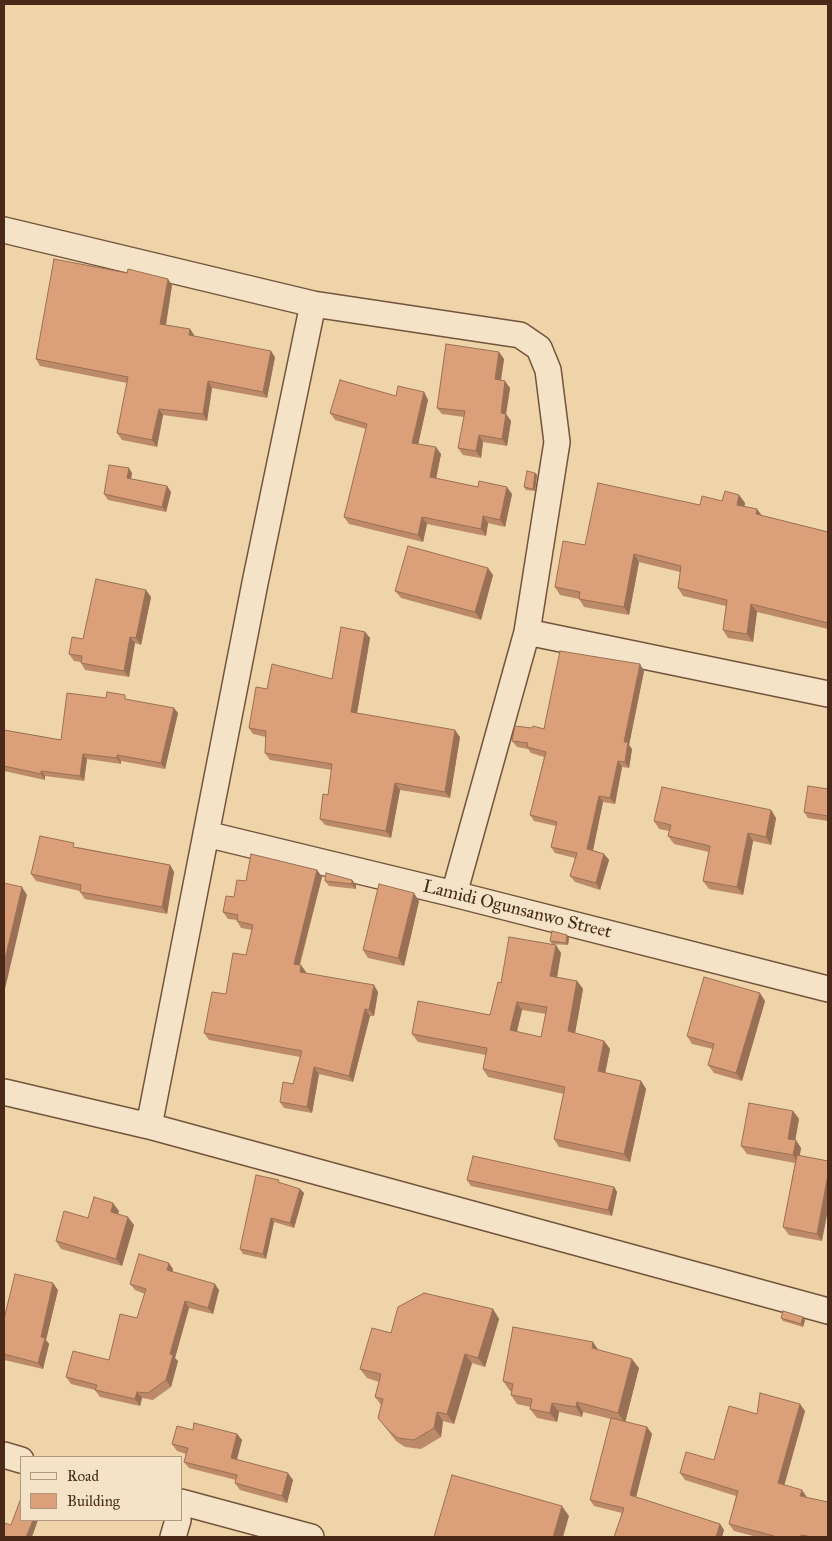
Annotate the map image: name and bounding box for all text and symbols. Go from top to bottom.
street label: Lamidi Ogunsanwo Street [420,876,614,944]
legend [20,1456,182,1521]
text: Road [67,1467,99,1485]
text: Building [67,1492,120,1510]

